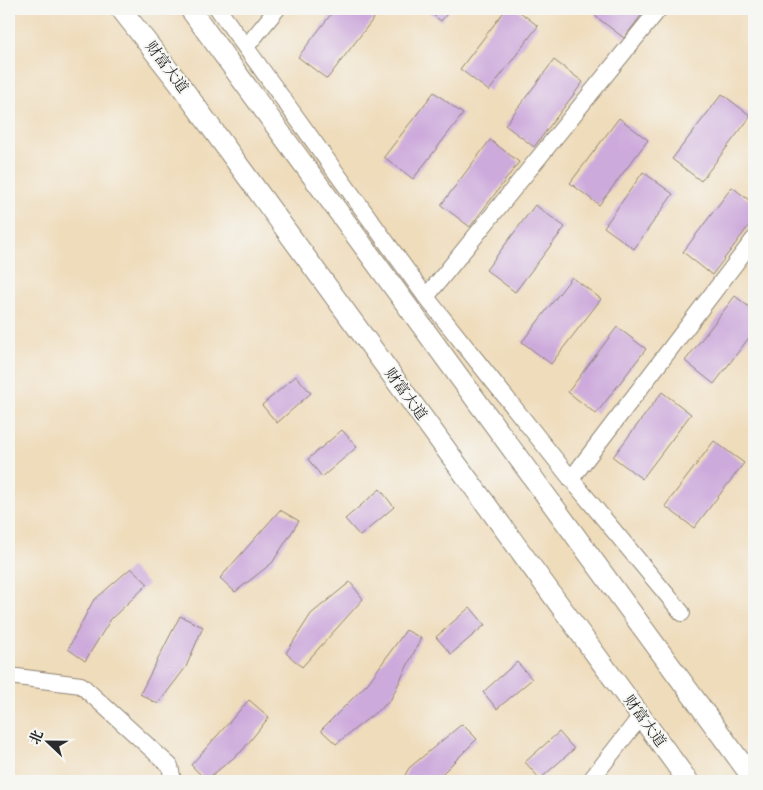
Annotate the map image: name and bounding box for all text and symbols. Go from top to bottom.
street label: 财富大道 [141,37,193,97]
street label: 财富大道 [380,364,432,424]
street label: 财富大道 [619,691,671,751]
north arrow [22,718,72,768]
text: 北 [25,727,48,747]

